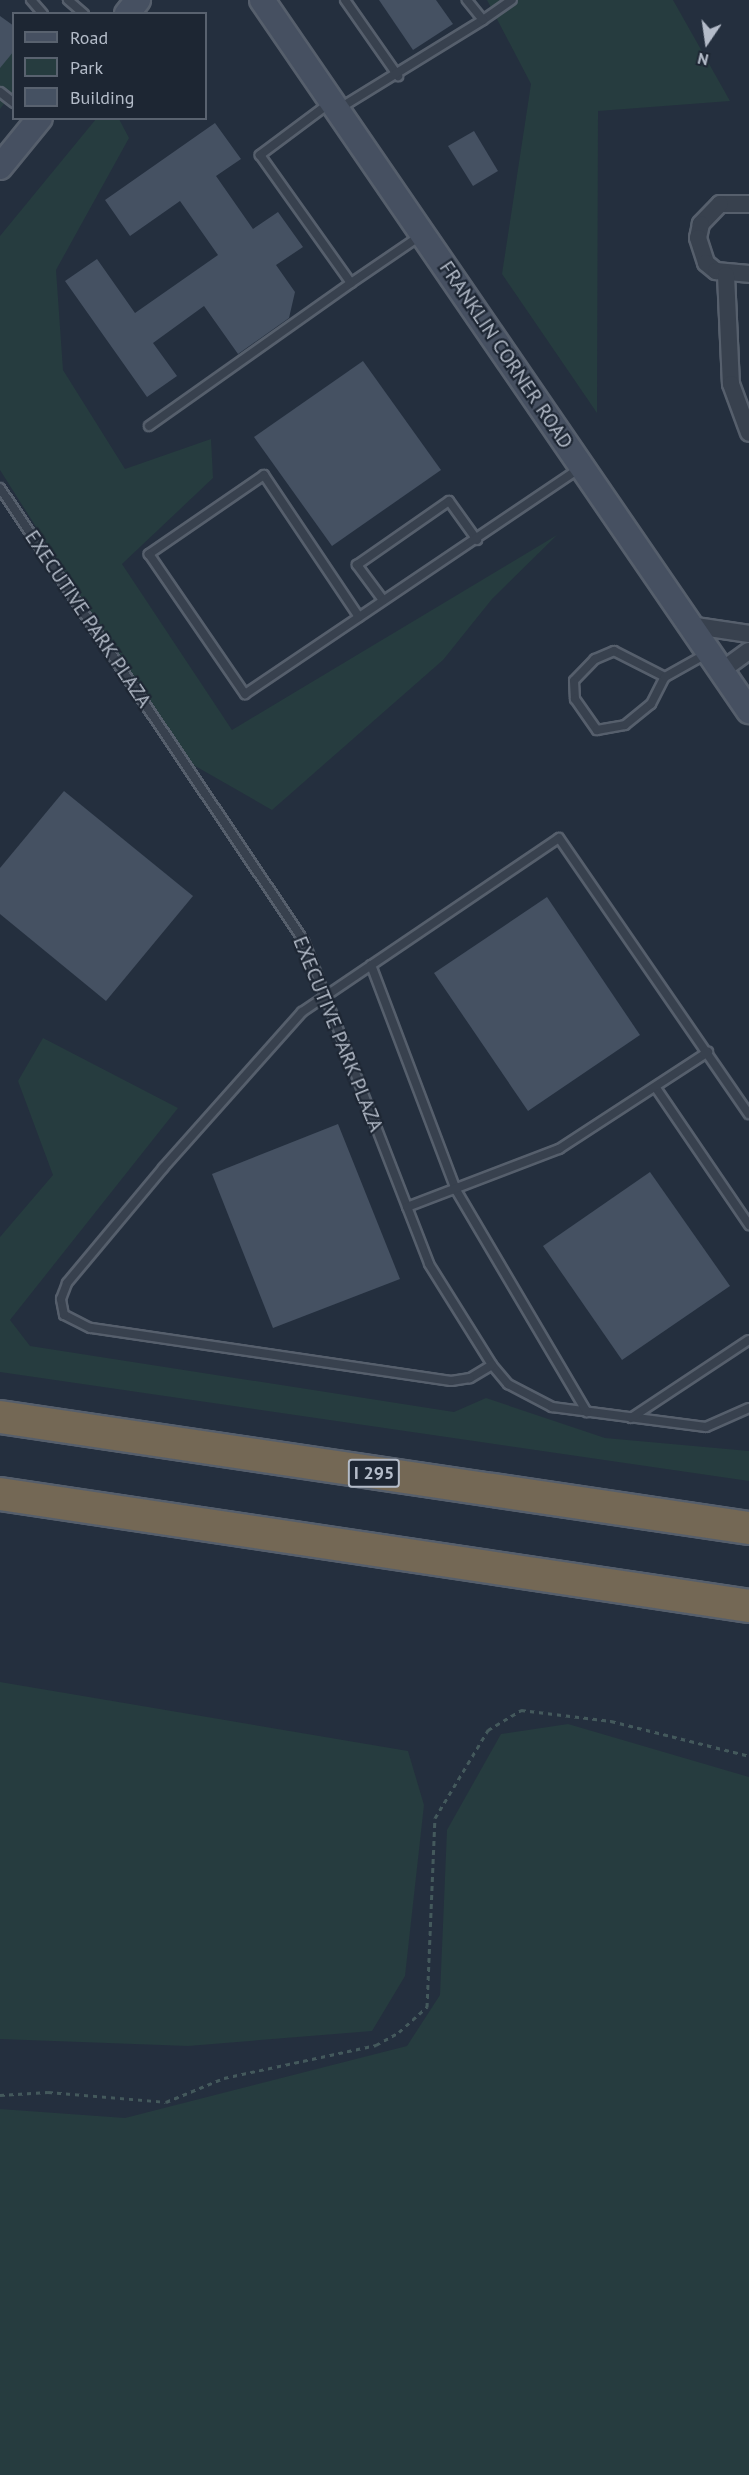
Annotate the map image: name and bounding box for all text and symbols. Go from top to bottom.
legend [12,12,207,120]
north arrow [677,12,737,72]
text: Road [70,26,108,49]
text: N [696,49,710,70]
text: Park [70,56,103,79]
text: Building [70,86,134,109]
street label: FRANKLIN CORNER ROAD [434,257,578,453]
street label: EXECUTIVE PARK PLAZA [20,526,156,712]
street label: EXECUTIVE PARK PLAZA [288,933,388,1135]
road number: I 295 [347,1458,401,1488]

